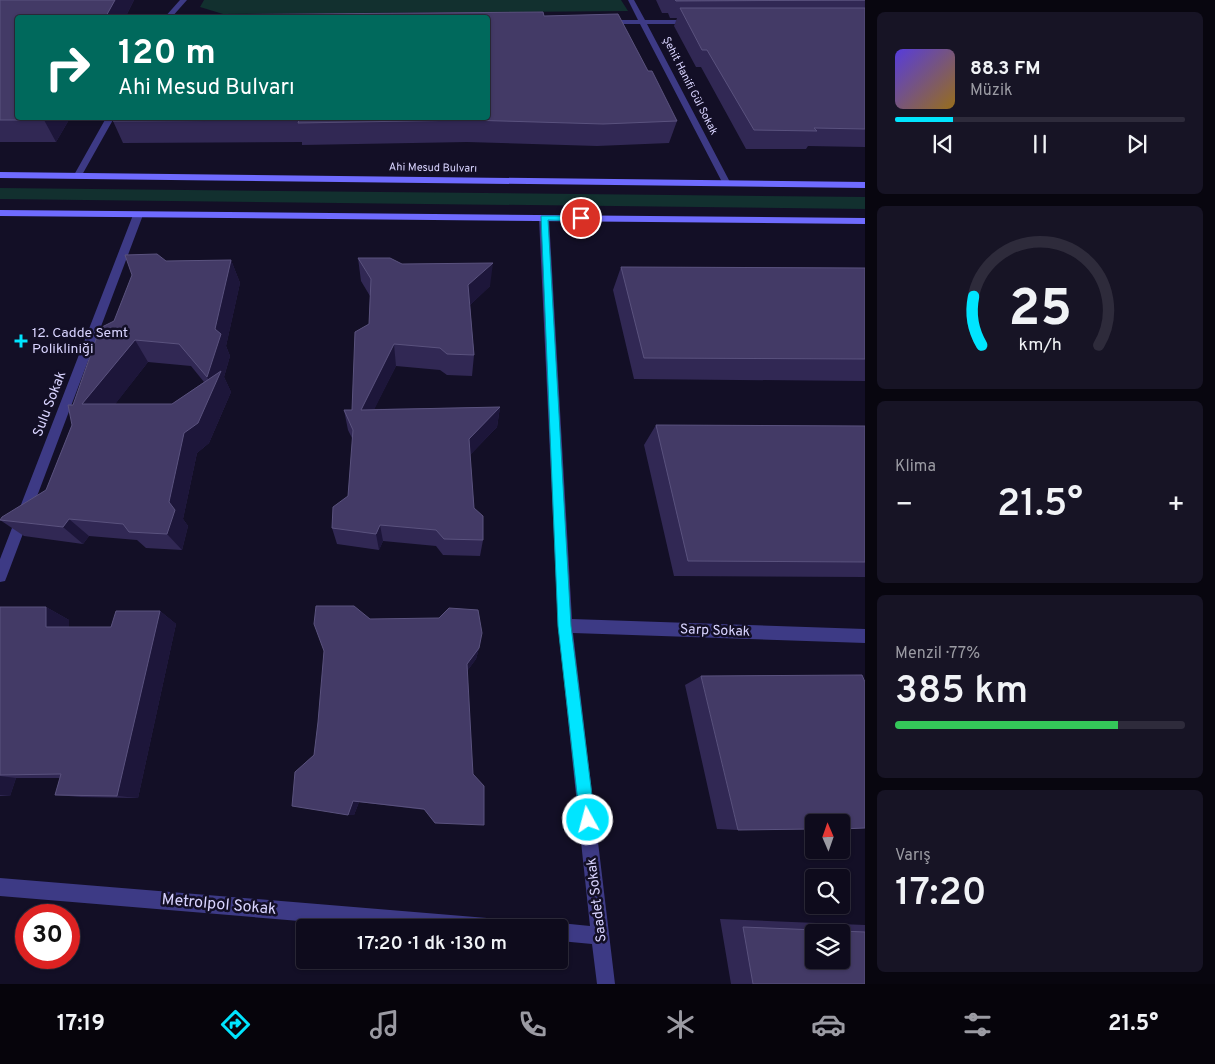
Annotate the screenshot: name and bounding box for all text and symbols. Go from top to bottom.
text: 120 m [118,32,216,76]
icon: right [35,35,100,100]
street label: Şehit Hanifi Gül Sokak [659,35,721,138]
text: 88.3 FM [970,57,1041,81]
text: Ahi Mesud Bulvarı [118,75,295,102]
text: Müzik [970,81,1013,101]
icon: previous [929,130,957,158]
icon: pause [1026,130,1054,158]
icon: next [1123,130,1151,158]
street label: Ahi Mesud Bulvarı [389,160,477,176]
pin [560,197,602,239]
icon: arrive [567,204,595,232]
text: 25 [1008,278,1072,344]
place label: 12. Cadde Semt Polikliniği [32,325,128,358]
marker: 12. Cadde Semt Polikliniği [14,334,28,348]
text: km/h [1018,334,1062,357]
street label: Sulu Sokak [30,369,70,439]
text: Klima [895,457,936,477]
text: 21.5° [997,481,1083,530]
text: − [895,488,913,524]
text: + [1167,488,1185,524]
street label: Sarp Sokak [680,621,750,641]
text: Menzil · 77% [895,644,980,664]
text: 385 km [895,668,1028,717]
position arrow [561,793,613,845]
north arrow [805,814,850,859]
map controls [805,814,850,969]
text: Varış [895,846,931,866]
street label: Saadet Sokak [583,857,611,943]
button: search [805,869,850,914]
text: 17:20 [895,870,987,919]
street label: Metrolpol Sokak [161,890,277,920]
speed limit sign: 30 [15,904,80,969]
button: layers [805,924,850,969]
text: 17:20 · 1 dk · 130 m [357,932,507,956]
icon: directions [218,1007,253,1042]
icon: music [367,1007,402,1042]
icon: phone [515,1007,550,1042]
icon: climate [663,1007,698,1042]
icon: car [811,1007,846,1042]
icon: filters [960,1007,995,1042]
text: 17:19 [57,1011,105,1038]
text: 21.5° [1108,1011,1158,1038]

